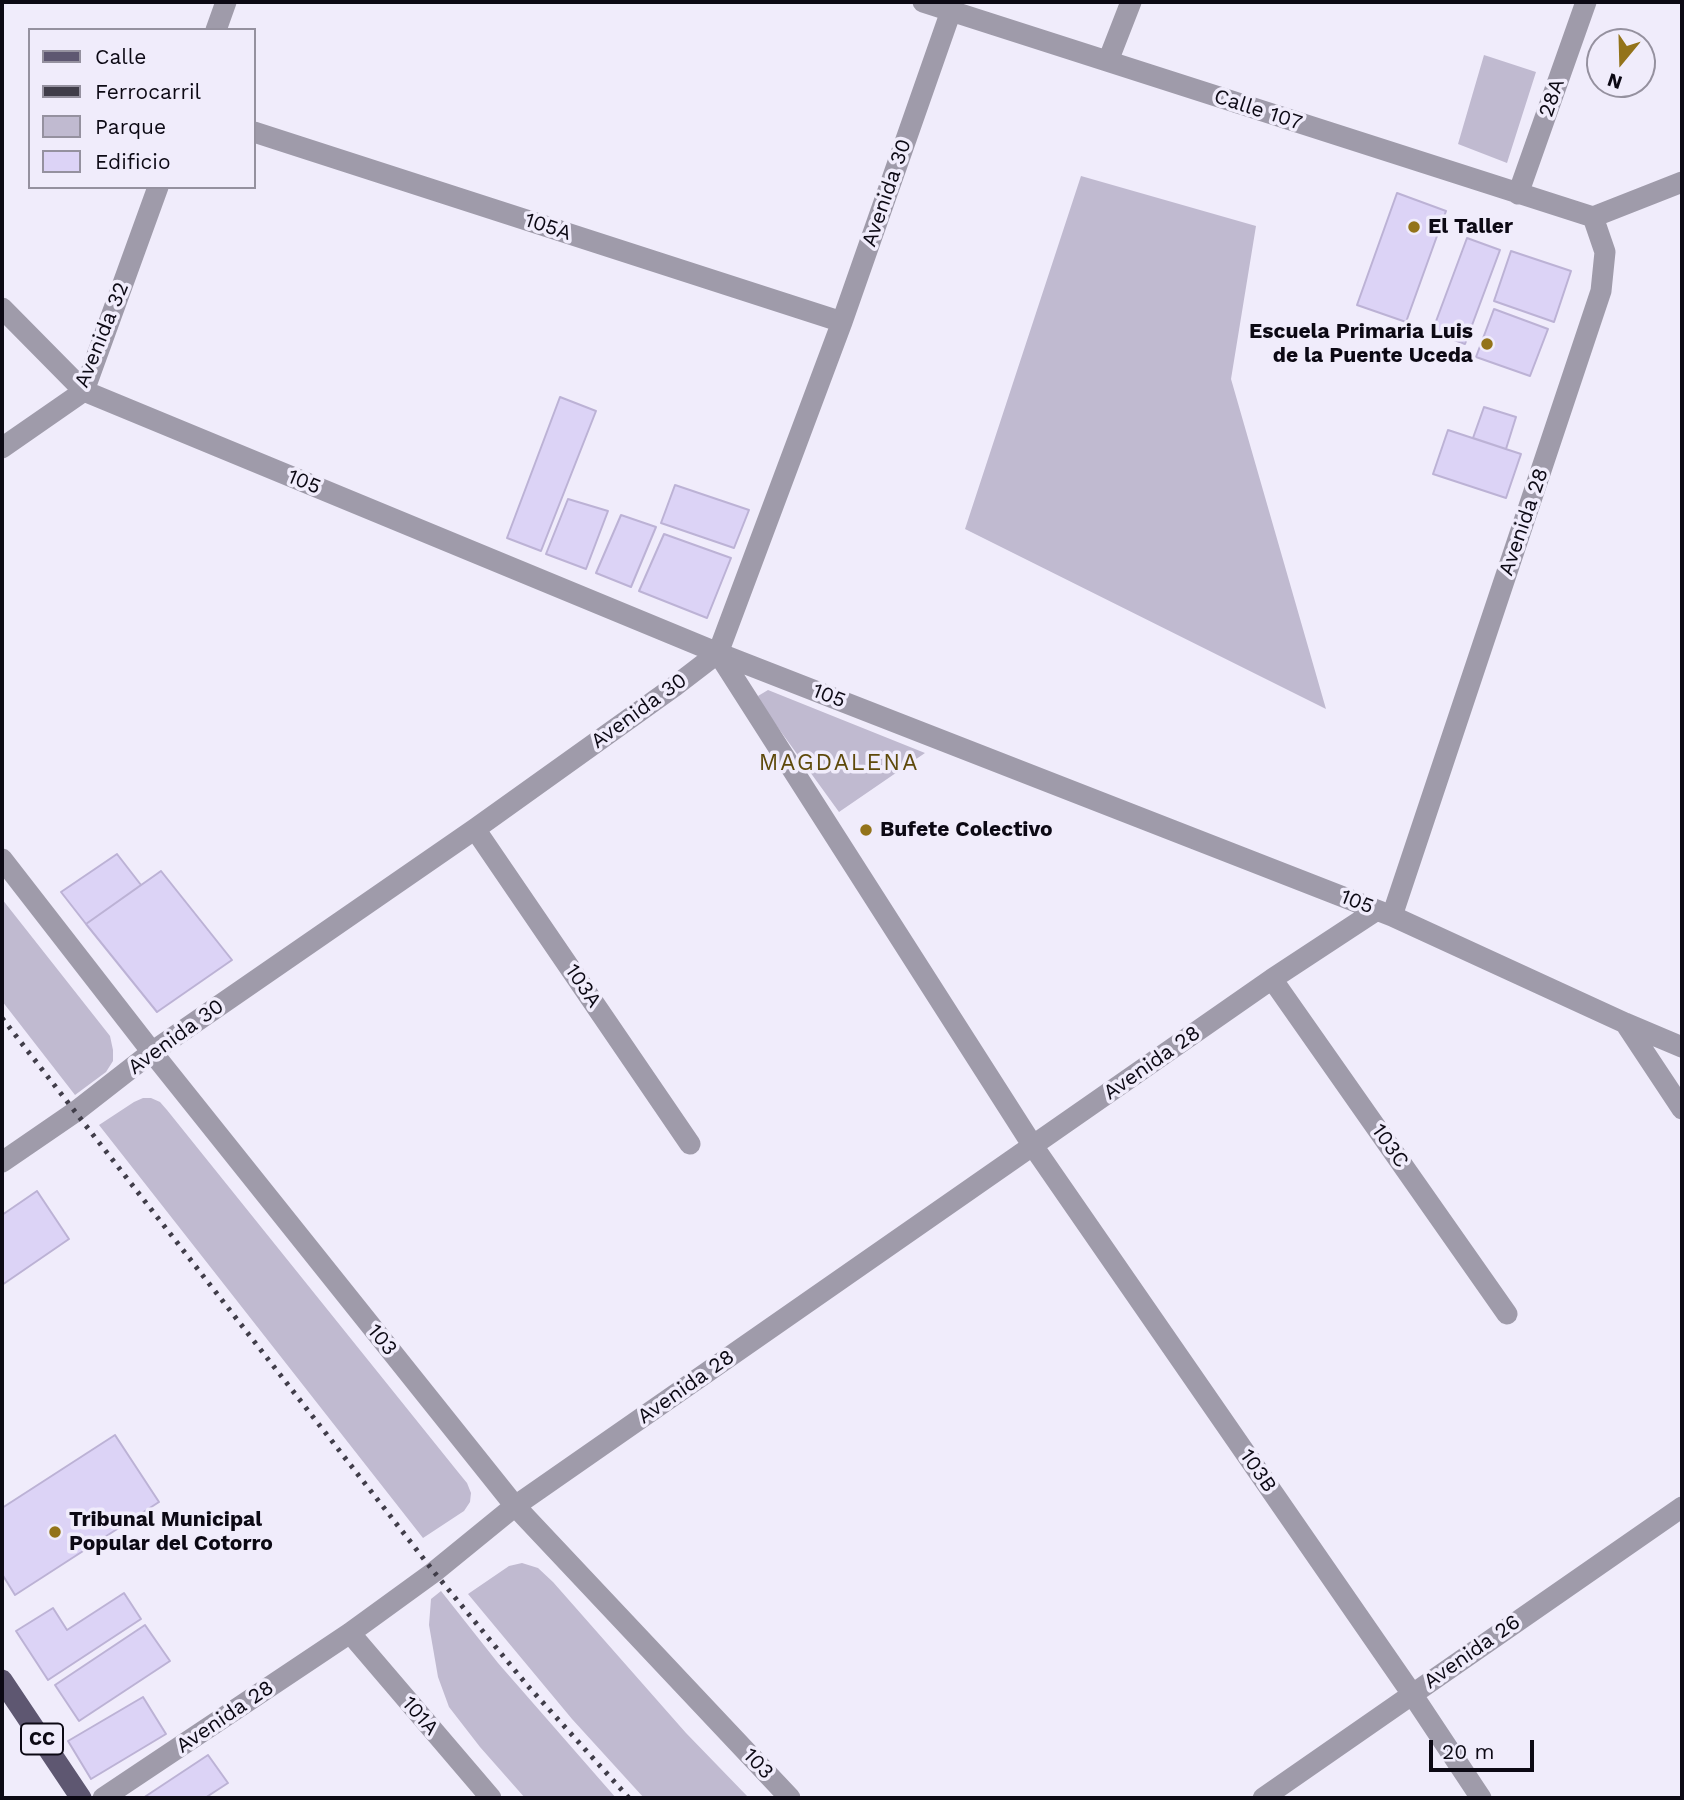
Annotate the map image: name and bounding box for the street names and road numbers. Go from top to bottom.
street label: 28A [1534,75,1570,121]
street label: Calle 107 [1211,84,1305,136]
street label: Avenida 30 [857,136,917,250]
street label: 105A [522,208,574,246]
street label: Avenida 32 [69,279,135,391]
street label: 105 [284,464,324,500]
street label: Avenida 28 [1494,465,1554,579]
street label: Avenida 30 [586,668,692,754]
street label: 105 [809,678,849,714]
street label: 105 [1337,884,1377,920]
street label: 103A [559,959,607,1013]
street label: Avenida 30 [123,994,229,1080]
street label: Avenida 28 [1099,1021,1205,1105]
street label: 103C [1366,1119,1414,1173]
street label: 103 [362,1319,402,1361]
street label: Avenida 28 [633,1345,739,1429]
street label: 103B [1234,1445,1282,1497]
street label: Avenida 26 [1419,1610,1525,1694]
street label: Avenida 28 [171,1675,279,1759]
street label: 101A [396,1691,444,1741]
road number: CC [21,1723,63,1754]
street label: 103 [738,1743,778,1785]

